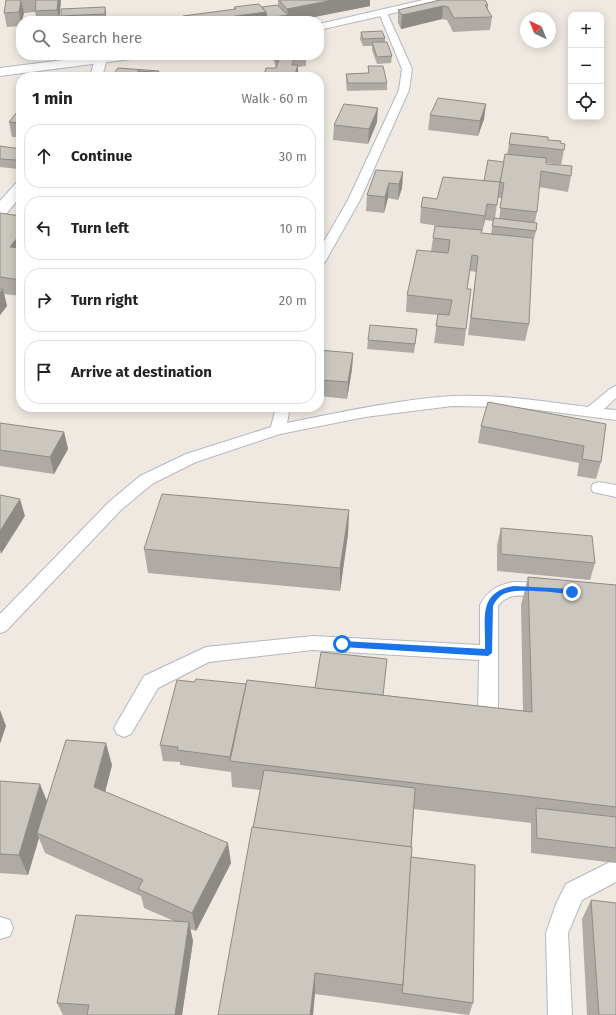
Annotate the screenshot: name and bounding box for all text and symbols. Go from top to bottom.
north arrow [520,12,556,48]
map controls [568,12,604,120]
button: + [568,12,604,48]
search box [16,16,324,60]
icon: search [30,27,52,49]
text: Search here [62,29,142,47]
button: − [568,48,604,84]
button: locate [568,84,604,120]
text: 1 min [32,88,73,109]
text: Walk · 60 m [241,91,308,106]
icon: ahead [33,145,55,167]
text: Continue [71,147,132,165]
text: 30 m [279,149,307,164]
icon: left [33,217,55,239]
text: Turn left [71,219,129,237]
text: 10 m [280,221,307,236]
icon: right [33,289,55,311]
text: Turn right [71,291,138,309]
text: 20 m [279,293,307,308]
icon: arrive [33,361,55,383]
text: Arrive at destination [71,363,212,381]
route end [563,583,581,601]
route start [333,635,351,653]

